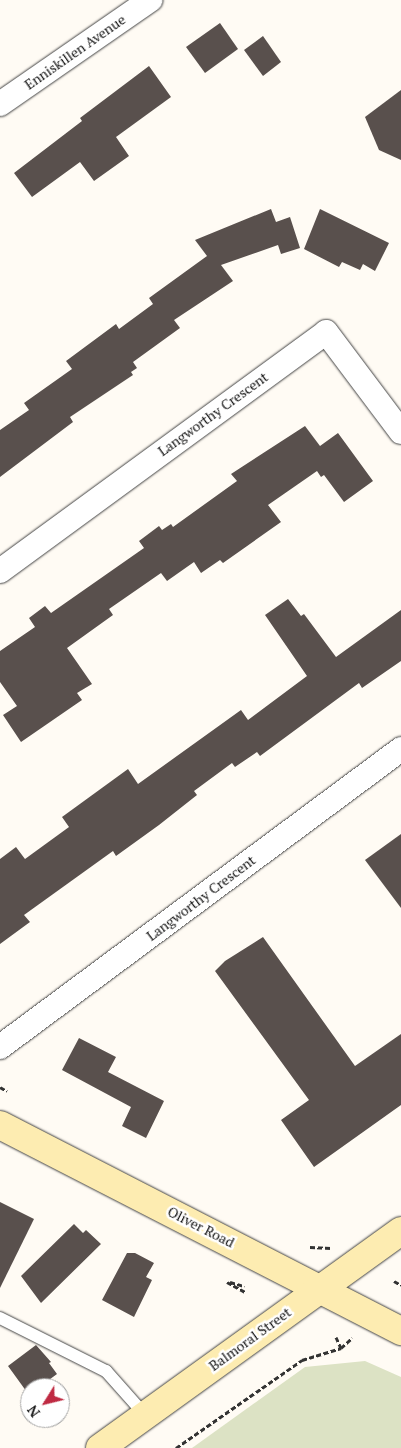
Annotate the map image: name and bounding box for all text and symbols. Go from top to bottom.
street label: Enniskillen Avenue [21,11,129,93]
street label: Langworthy Crescent [155,368,271,460]
street label: Langworthy Crescent [143,852,259,944]
street label: Oliver Road [165,1203,237,1251]
street label: Balmoral Street [206,1304,294,1374]
north arrow [20,1378,70,1428]
text: N [22,1402,44,1421]

